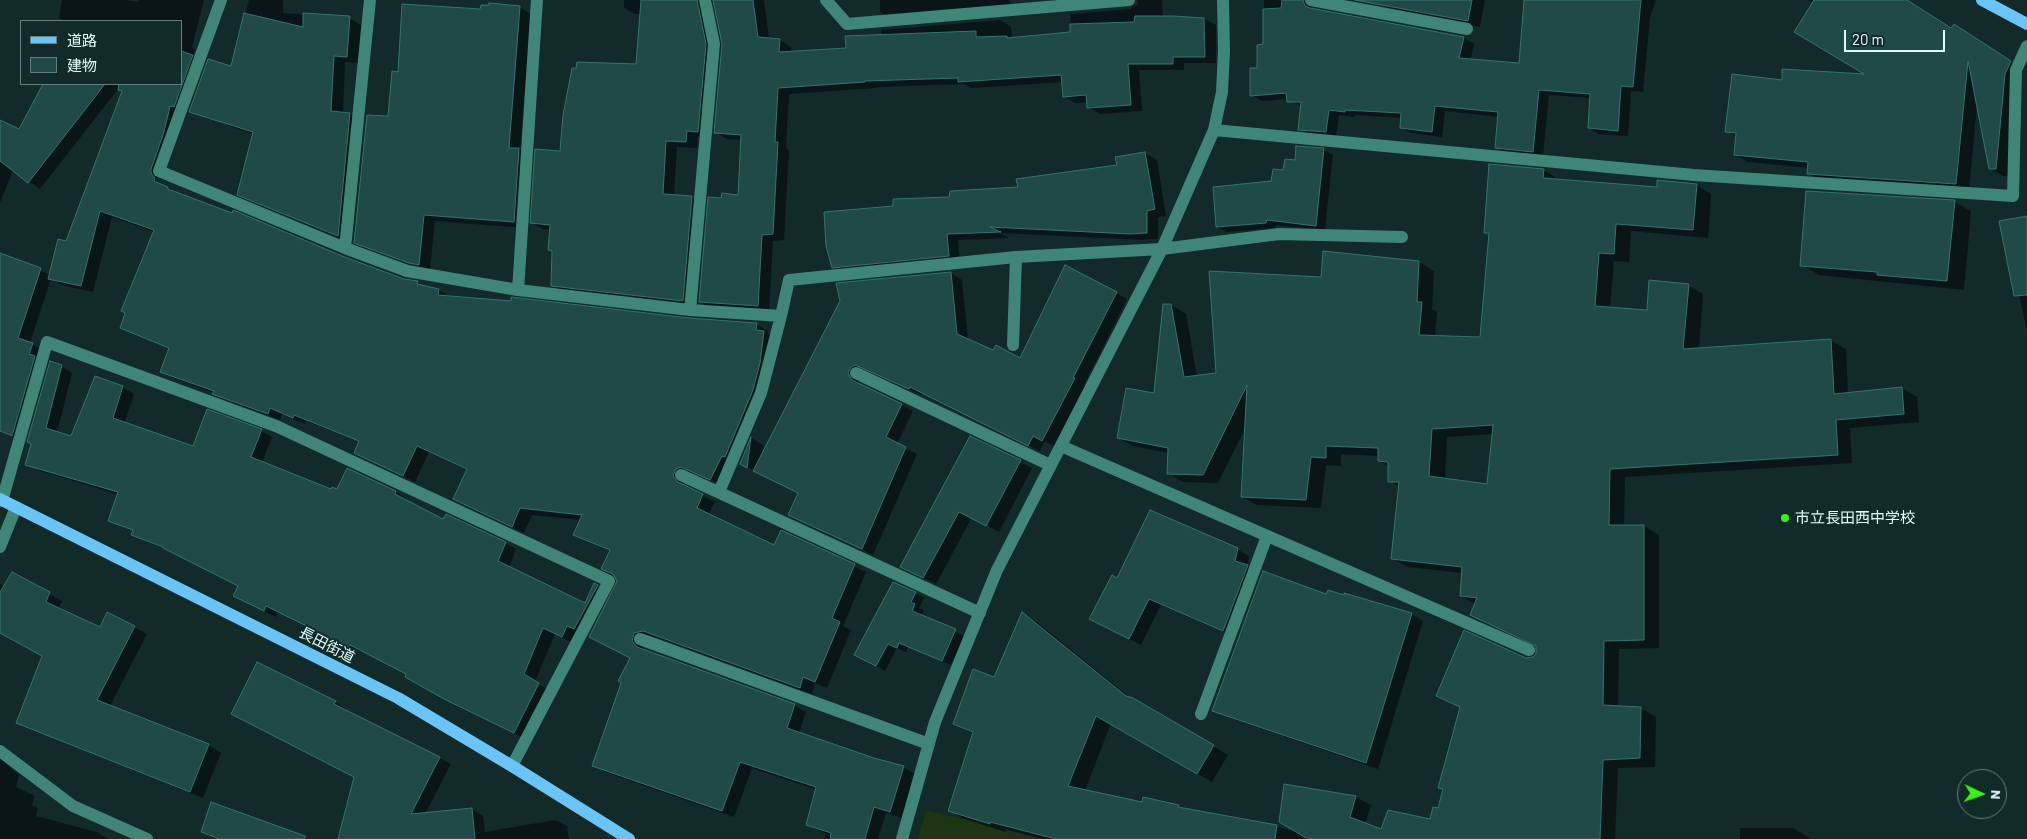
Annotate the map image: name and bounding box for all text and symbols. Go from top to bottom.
legend [20,20,182,85]
scale bar [1847,20,1948,52]
text: 20 m [1852,30,1884,48]
text: 道路 [67,31,97,49]
text: 建物 [67,56,97,74]
place label: 市立長田西中学校 [1795,509,1915,527]
marker: 市立長田西中学校 [1779,512,1791,524]
street label: 長田街道 [296,623,358,667]
north arrow [1957,769,2007,819]
text: N [1988,790,2005,800]

